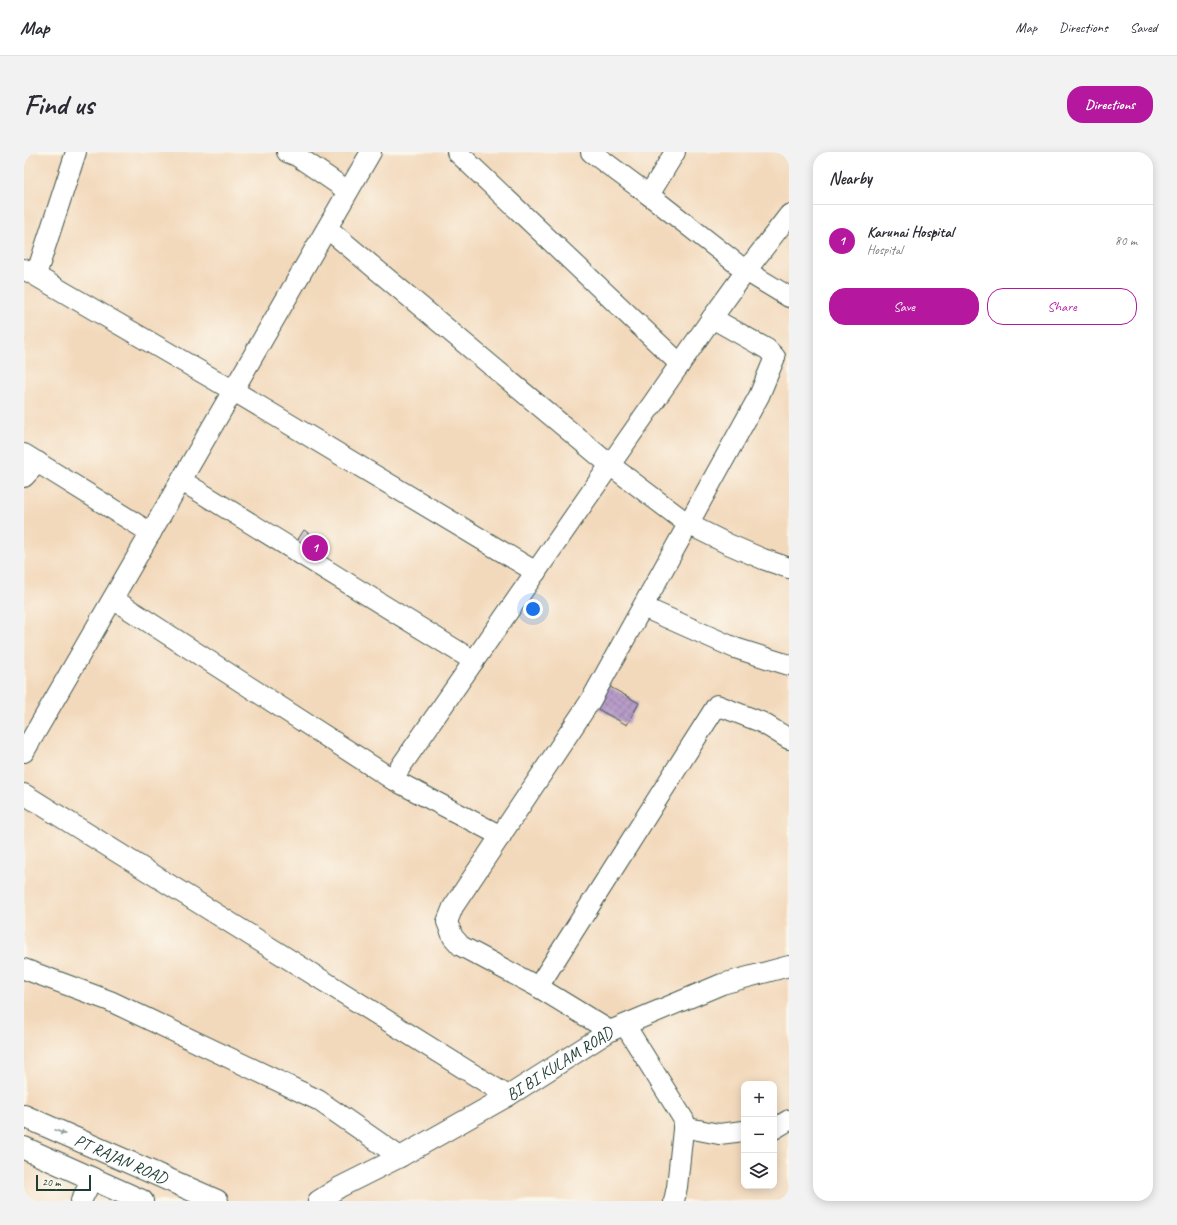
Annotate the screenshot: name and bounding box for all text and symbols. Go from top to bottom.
text: Map [20,16,50,40]
text: Map [1016,19,1037,36]
text: Directions [1059,19,1108,36]
text: Saved [1130,19,1157,36]
button: Directions [1067,86,1153,123]
text: Find us [24,87,94,122]
text: Nearby [829,168,872,189]
text: Karunai Hospital [867,223,954,242]
text: 1 [839,233,845,249]
text: 80 m [1115,233,1137,249]
text: Hospital [867,242,903,258]
button: Save [829,288,979,325]
button: Share [987,288,1137,325]
pin: 1 [302,533,328,563]
your location [523,599,543,619]
street label: BI BI KULAM ROAD [502,1020,618,1105]
map controls [741,1081,777,1189]
button: + [741,1081,777,1117]
button: − [741,1117,777,1153]
one-way arrow [54,1129,65,1135]
street label: PT RAJAN ROAD [71,1129,173,1189]
button: layers [741,1153,777,1189]
scale bar [36,1173,91,1192]
text: 20 m [42,1175,61,1189]

